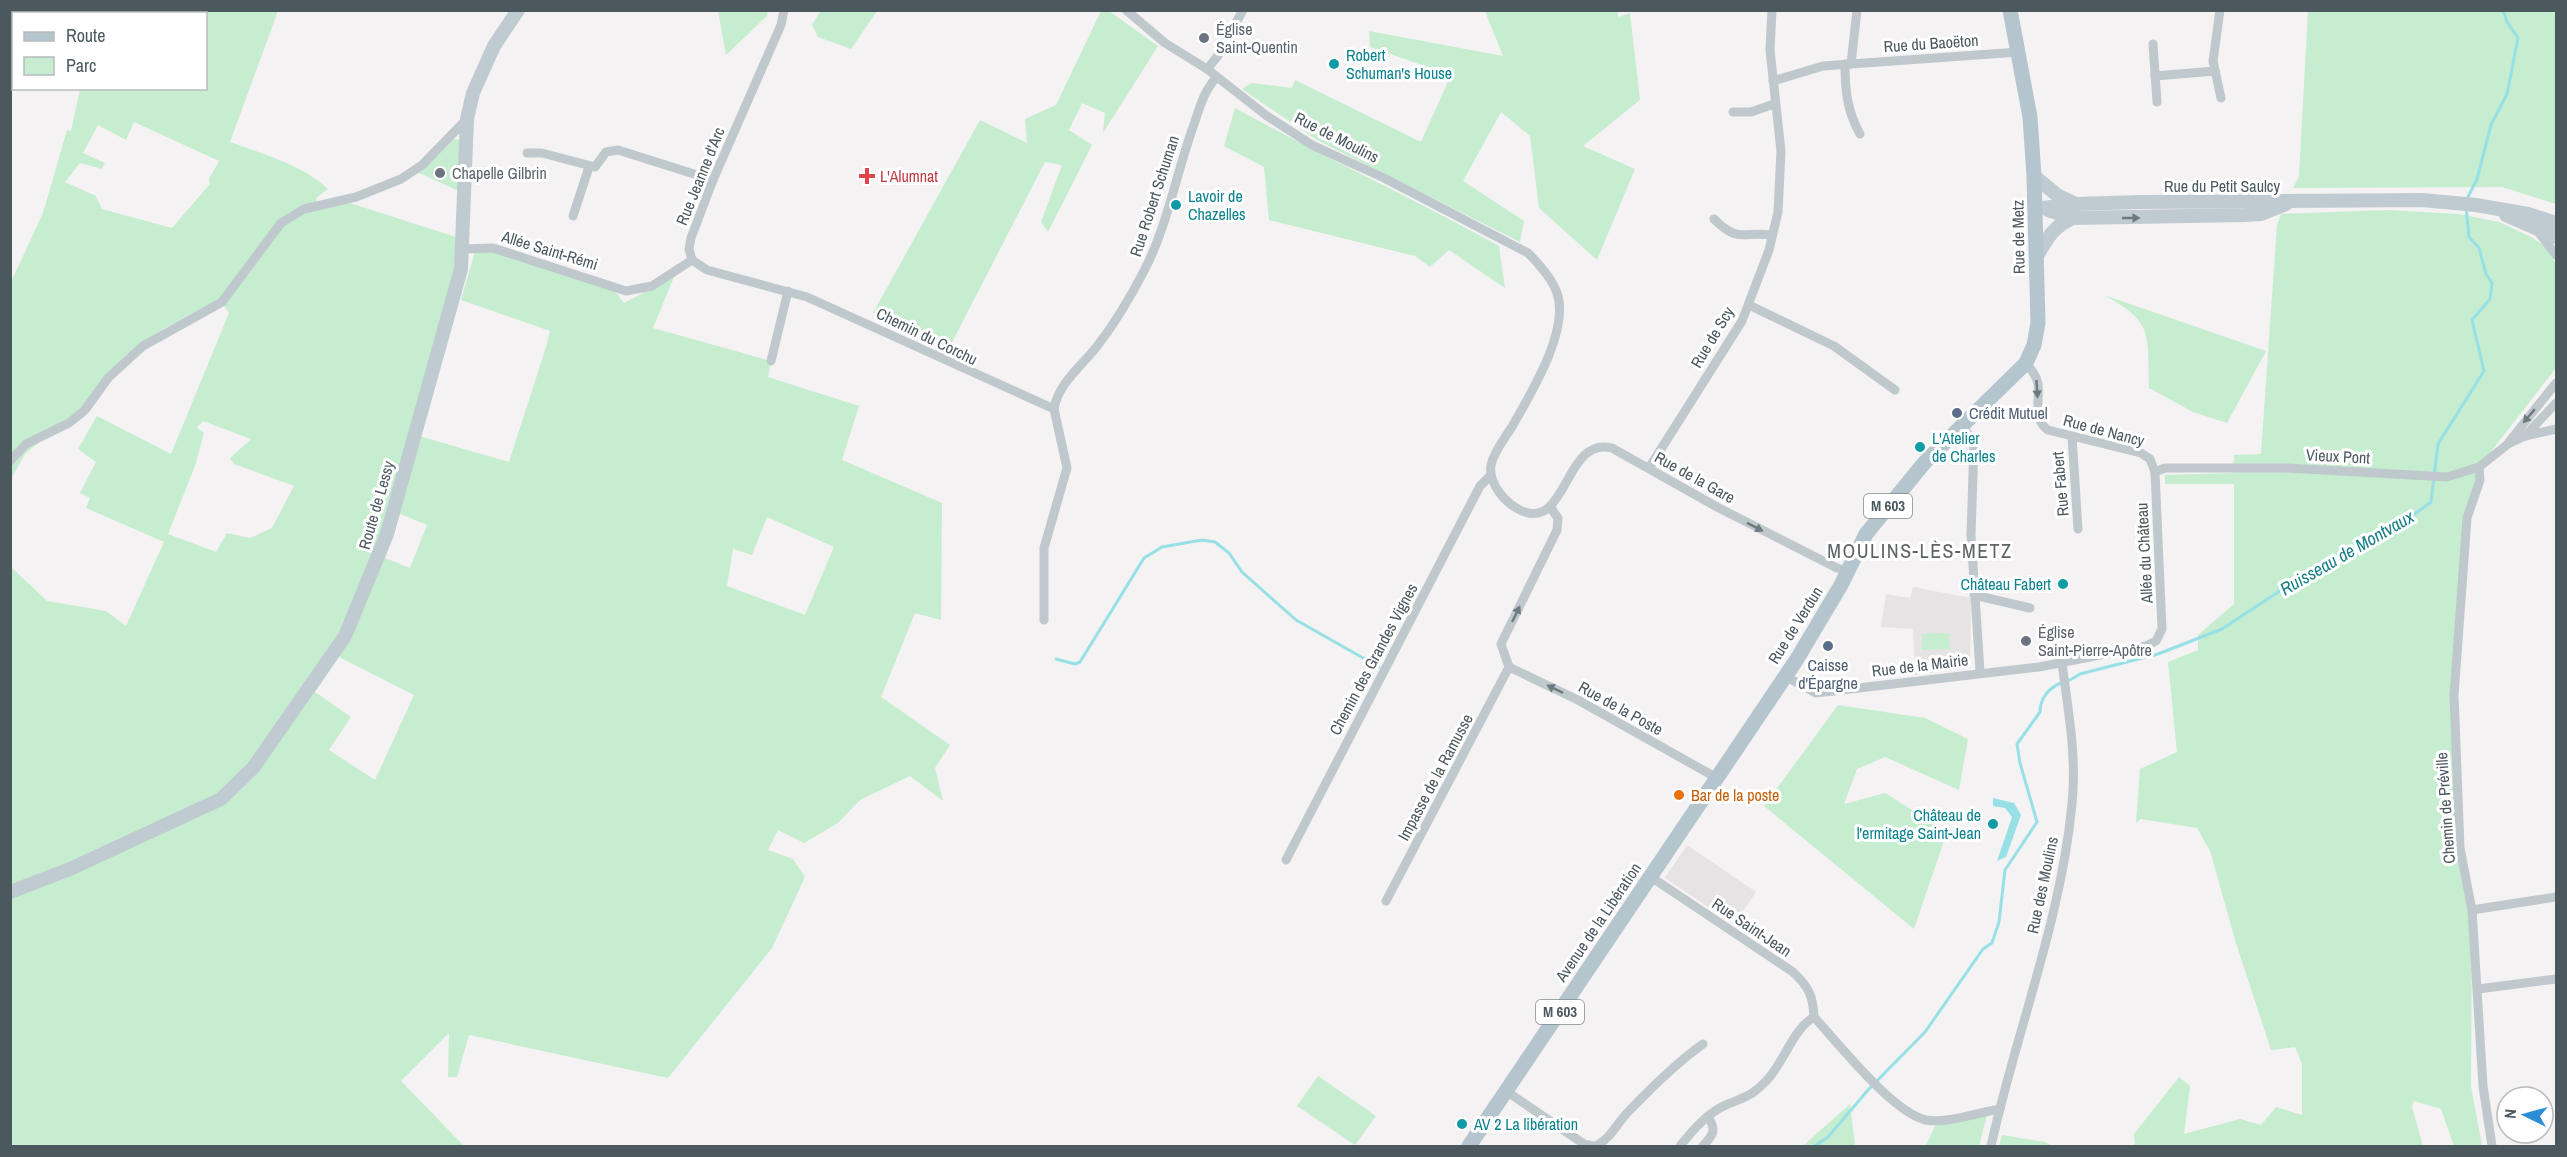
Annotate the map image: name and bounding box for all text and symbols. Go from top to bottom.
legend [12,12,207,90]
place label: Église Saint-Quentin [1216,18,1298,58]
text: Route [66,23,105,48]
street label: Rue du Baoëton [1883,29,1979,57]
marker: Église Saint-Quentin [1197,31,1211,45]
place label: Robert Schuman's House [1346,44,1452,84]
text: Parc [66,53,96,78]
marker: Robert Schuman's House [1327,57,1341,71]
street label: Rue de Moulins [1291,106,1383,168]
street label: Rue Jeanne d'Arc [670,123,730,228]
street label: Rue Robert Schuman [1124,133,1184,259]
place label: Chapelle Gilbrin [452,162,547,184]
place label: L'Alumnat [880,165,938,187]
marker: Chapelle Gilbrin [433,166,447,180]
marker: L'Alumnat [858,167,876,185]
street label: Rue du Petit Saulcy [2164,175,2280,197]
place label: Lavoir de Chazelles [1188,185,1246,225]
marker: Lavoir de Chazelles [1169,198,1183,212]
street label: Rue de Metz [2006,199,2030,274]
one-way arrow [2122,213,2141,223]
street label: Allée Saint-Rémi [498,225,601,275]
street label: Chemin du Corchu [873,302,981,370]
street label: Rue de Scy [1685,302,1739,372]
one-way arrow [2032,379,2042,398]
place label: Crédit Mutuel [1969,402,2048,424]
marker: Crédit Mutuel [1950,406,1964,420]
one-way arrow [2523,408,2536,423]
street label: Rue de Nancy [2061,409,2147,451]
place label: L'Atelier de Charles [1932,427,1995,467]
marker: L'Atelier de Charles [1913,440,1927,454]
street label: Vieux Pont [2305,443,2371,469]
street label: Rue de la Gare [1651,446,1739,508]
street label: Rue Fabert [2046,450,2074,517]
street label: Route de Lessy [353,458,399,552]
road number: M 603 [1864,494,1912,518]
street label: Allée du Château [2130,502,2158,605]
water label: Ruisseau de Montvaux [2275,504,2419,601]
one-way arrow [1747,522,1764,532]
district label: MOULINS-LÈS-METZ [1827,537,2013,564]
place label: Château Fabert [1960,573,2051,595]
marker: Château Fabert [2056,577,2070,591]
street label: Chemin des Grandes Vignes [1324,579,1422,739]
street label: Rue de Verdun [1762,582,1828,668]
one-way arrow [1511,605,1520,622]
place label: Église Saint-Pierre-Apôtre [2038,621,2152,661]
marker: Église Saint-Pierre-Apôtre [2019,634,2033,648]
marker: Caisse d'Épargne [1821,639,1835,653]
street label: Rue de la Mairie [1871,648,1969,682]
place label: Caisse d'Épargne [1798,654,1858,694]
street label: Rue de la Poste [1575,676,1667,740]
one-way arrow [1546,684,1563,694]
street label: Impasse de la Ramusse [1392,710,1478,844]
street label: Chemin de Préville [2430,752,2460,864]
place label: Bar de la poste [1691,784,1779,806]
marker: Bar de la poste [1672,788,1686,802]
place label: Château de l'ermitage Saint-Jean [1857,804,1981,844]
marker: Château de l'ermitage Saint-Jean [1986,817,2000,831]
street label: Rue des Moulins [2021,835,2063,935]
street label: Avenue de la Libération [1549,858,1646,987]
street label: Rue Saint-Jean [1708,892,1796,962]
road number: M 603 [1536,1000,1584,1024]
north arrow [2495,1085,2555,1145]
text: N [2499,1108,2521,1119]
place label: AV 2 La libération [1473,1113,1578,1135]
marker: AV 2 La libération [1455,1117,1469,1131]

